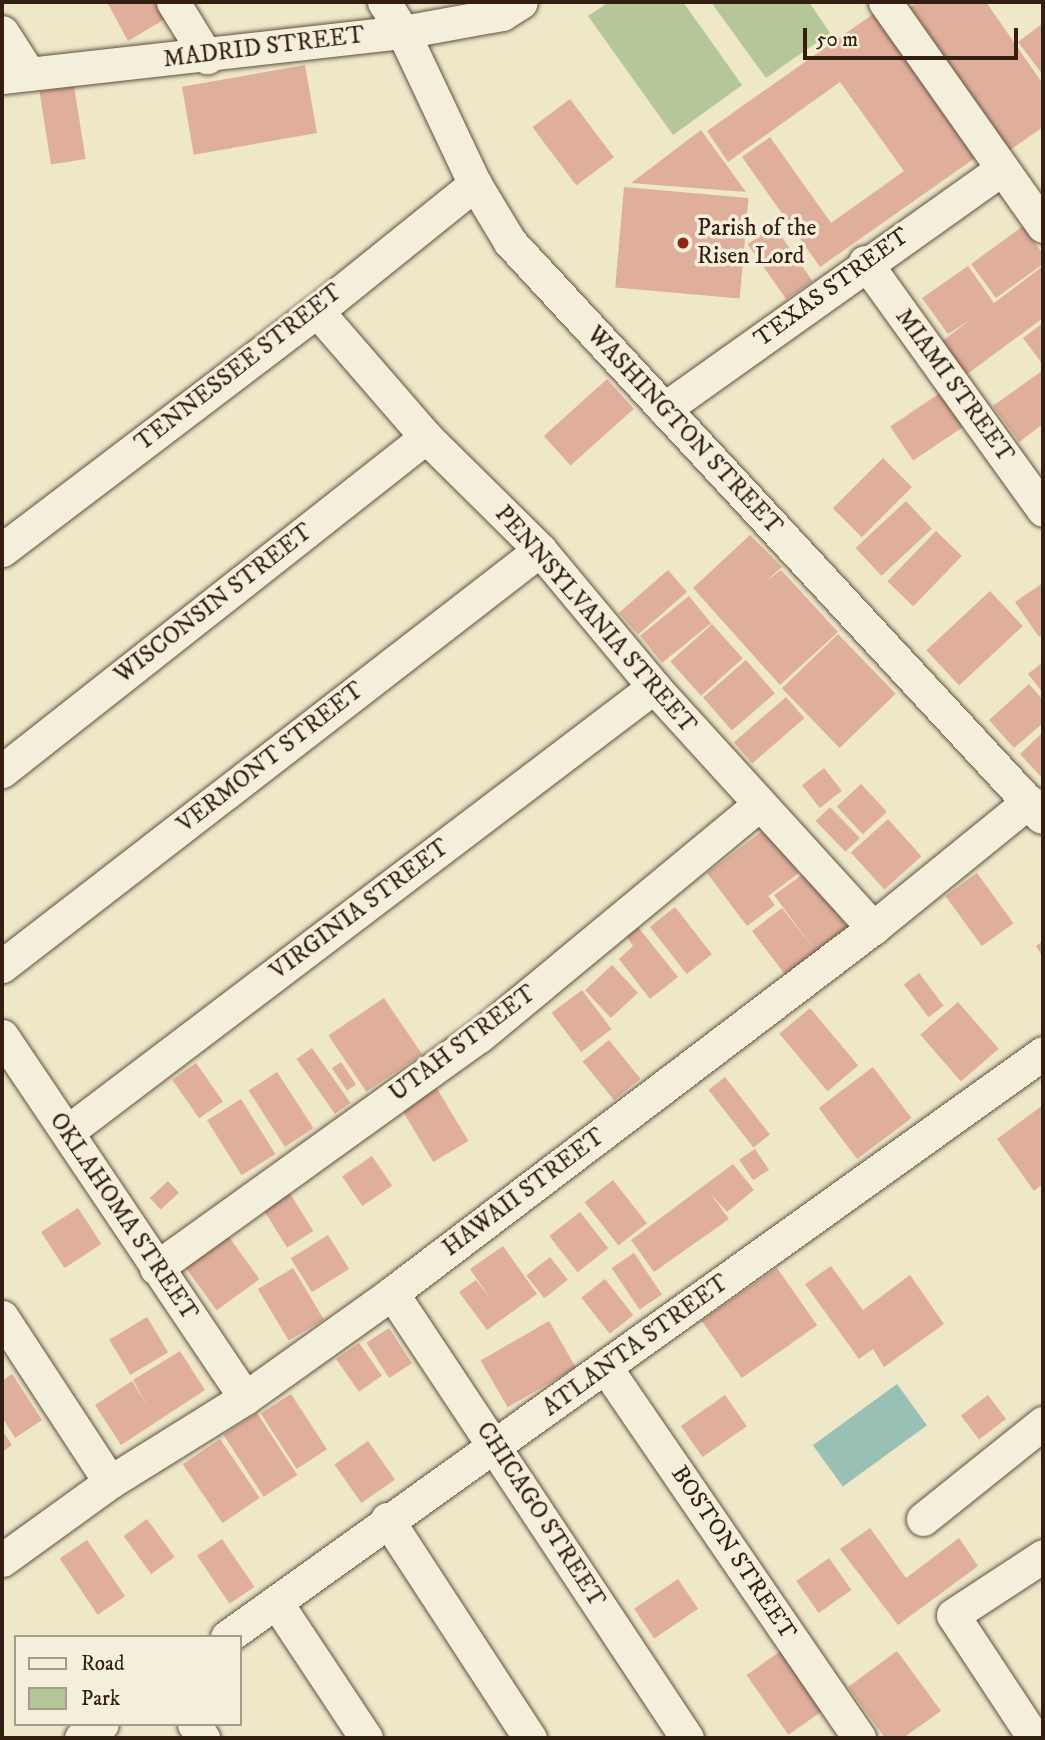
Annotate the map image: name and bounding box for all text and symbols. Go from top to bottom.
scale bar [807,14,1022,58]
street label: MADRID STREET [162,21,366,75]
text: 50 m [816,27,858,53]
place label: Parish of the Risen Lord [697,215,817,271]
street label: TEXAS STREET [749,222,915,354]
marker: Parish of the Risen Lord [675,235,691,251]
street label: TENNESSEE STREET [130,278,348,458]
street label: MIAMI STREET [889,304,1019,468]
street label: WASHINGTON STREET [580,321,788,541]
street label: PENNSYLVANIA STREET [488,500,702,740]
street label: WISCONSIN STREET [109,518,319,690]
street label: VERMONT STREET [172,676,370,840]
street label: VIRGINIA STREET [265,833,455,987]
street label: UTAH STREET [384,980,542,1108]
street label: OKLAHOMA STREET [43,1108,203,1326]
street label: HAWAII STREET [437,1123,611,1263]
street label: ATLANTA STREET [538,1269,734,1423]
street label: CHICAGO STREET [469,1417,611,1613]
street label: BOSTON STREET [664,1461,802,1645]
legend [14,1635,242,1726]
text: Road [81,1651,125,1677]
text: Park [81,1686,120,1712]

